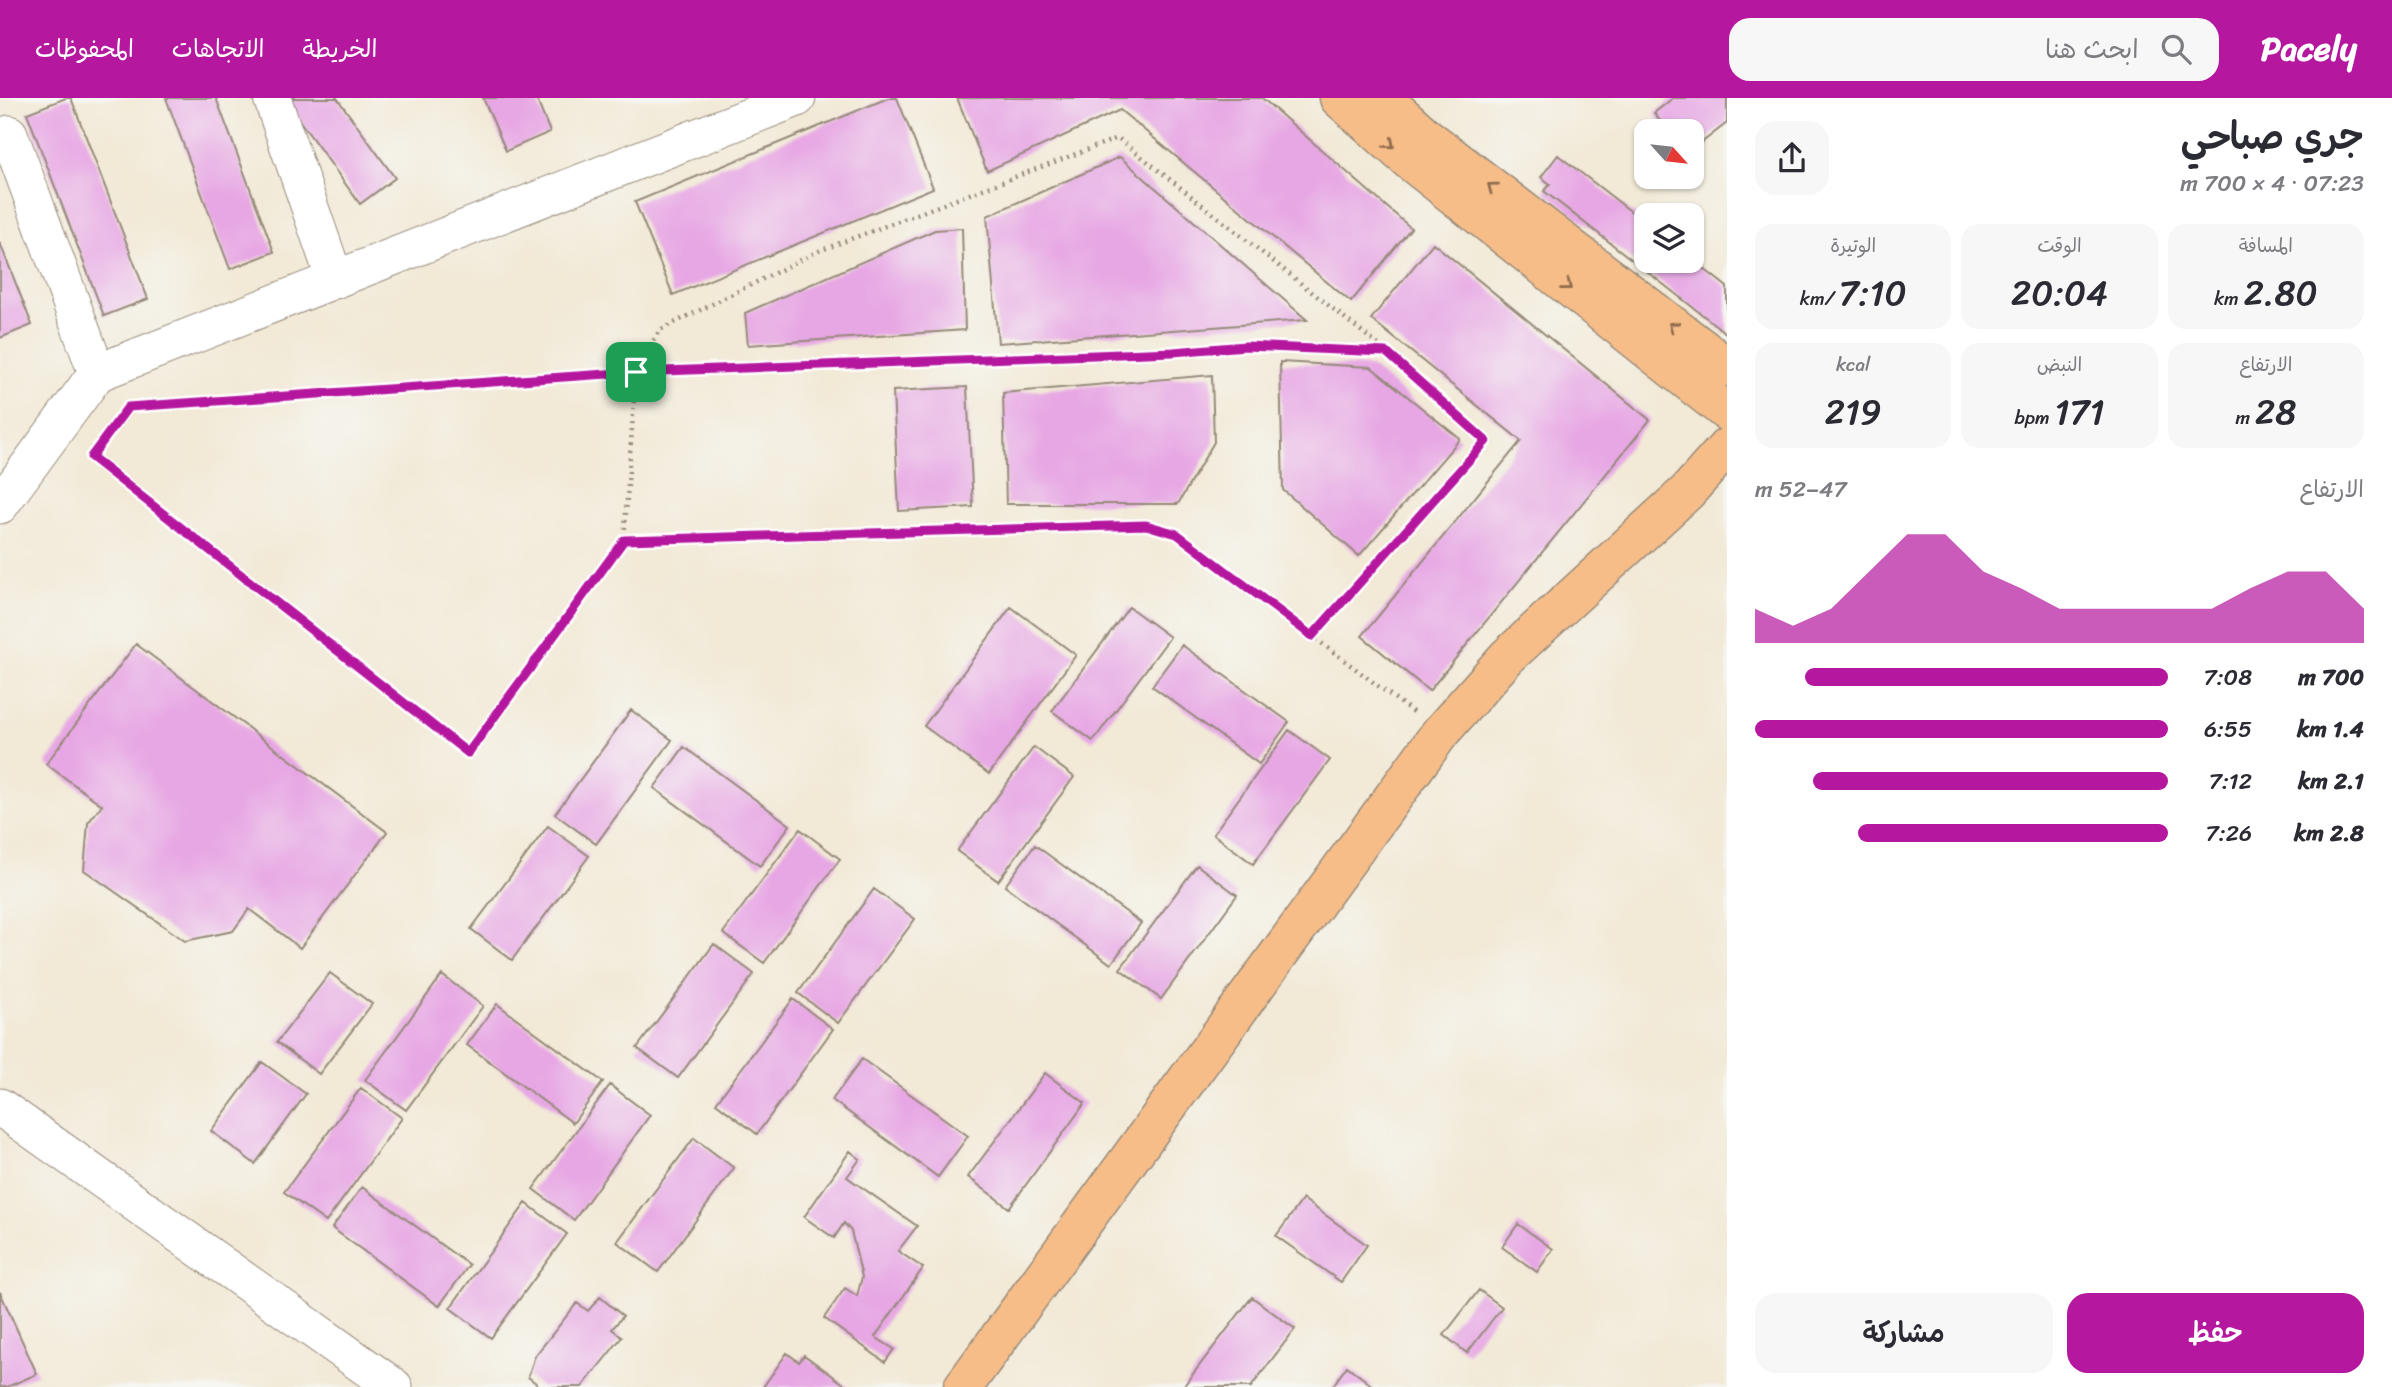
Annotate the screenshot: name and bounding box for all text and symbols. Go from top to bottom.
search box [1729,18,2219,81]
text: Pacely [2261,20,2357,78]
text: ابحث هنا [2045,26,2139,72]
text: المحفوظات [35,28,134,70]
text: الاتجاهات [172,28,265,70]
text: الخريطة [303,28,377,70]
icon: search [2157,30,2195,68]
text: جري صباحي [2180,103,2364,170]
north arrow [1634,119,1704,189]
map controls [1634,119,1704,273]
button: share [1755,121,1829,195]
one-way arrow [1382,136,1395,148]
text: 07:23 · 4 × 700 m [2180,163,2364,204]
one-way arrow [1488,183,1500,196]
button: layers [1634,203,1704,273]
text: الوتيرة [1830,229,1876,262]
text: الوقت [2037,229,2082,262]
text: المسافة [2239,229,2293,262]
text: 7:10 [1839,262,1907,324]
text: 20:04 [2011,262,2108,324]
text: 2.80 [2244,262,2318,324]
one-way arrow [1559,278,1572,290]
text: /km [1800,282,1839,315]
text: km [2214,282,2244,315]
one-way arrow [1668,321,1681,334]
pin [606,342,666,402]
text: kcal [1836,348,1870,381]
text: النبض [2037,348,2082,381]
text: الارتفاع [2239,348,2292,381]
icon: arrive [617,353,655,391]
text: 219 [1825,381,1882,443]
text: 171 [2055,381,2105,443]
text: 28 [2255,381,2296,443]
text: bpm [2014,401,2055,434]
text: m [2235,401,2255,434]
text: 47–52 m [1755,469,1847,510]
text: الارتفاع [2300,469,2364,510]
text: 7:08 [2204,657,2252,698]
text: 700 m [2298,657,2364,698]
text: 6:55 [2204,709,2252,750]
text: 1.4 km [2297,709,2364,750]
text: 7:12 [2209,761,2252,802]
text: 2.1 km [2298,761,2364,802]
text: 7:26 [2206,813,2252,854]
text: 2.8 km [2294,813,2364,854]
button: مشاركة [1755,1293,2053,1373]
button: حفظ [2067,1293,2364,1373]

